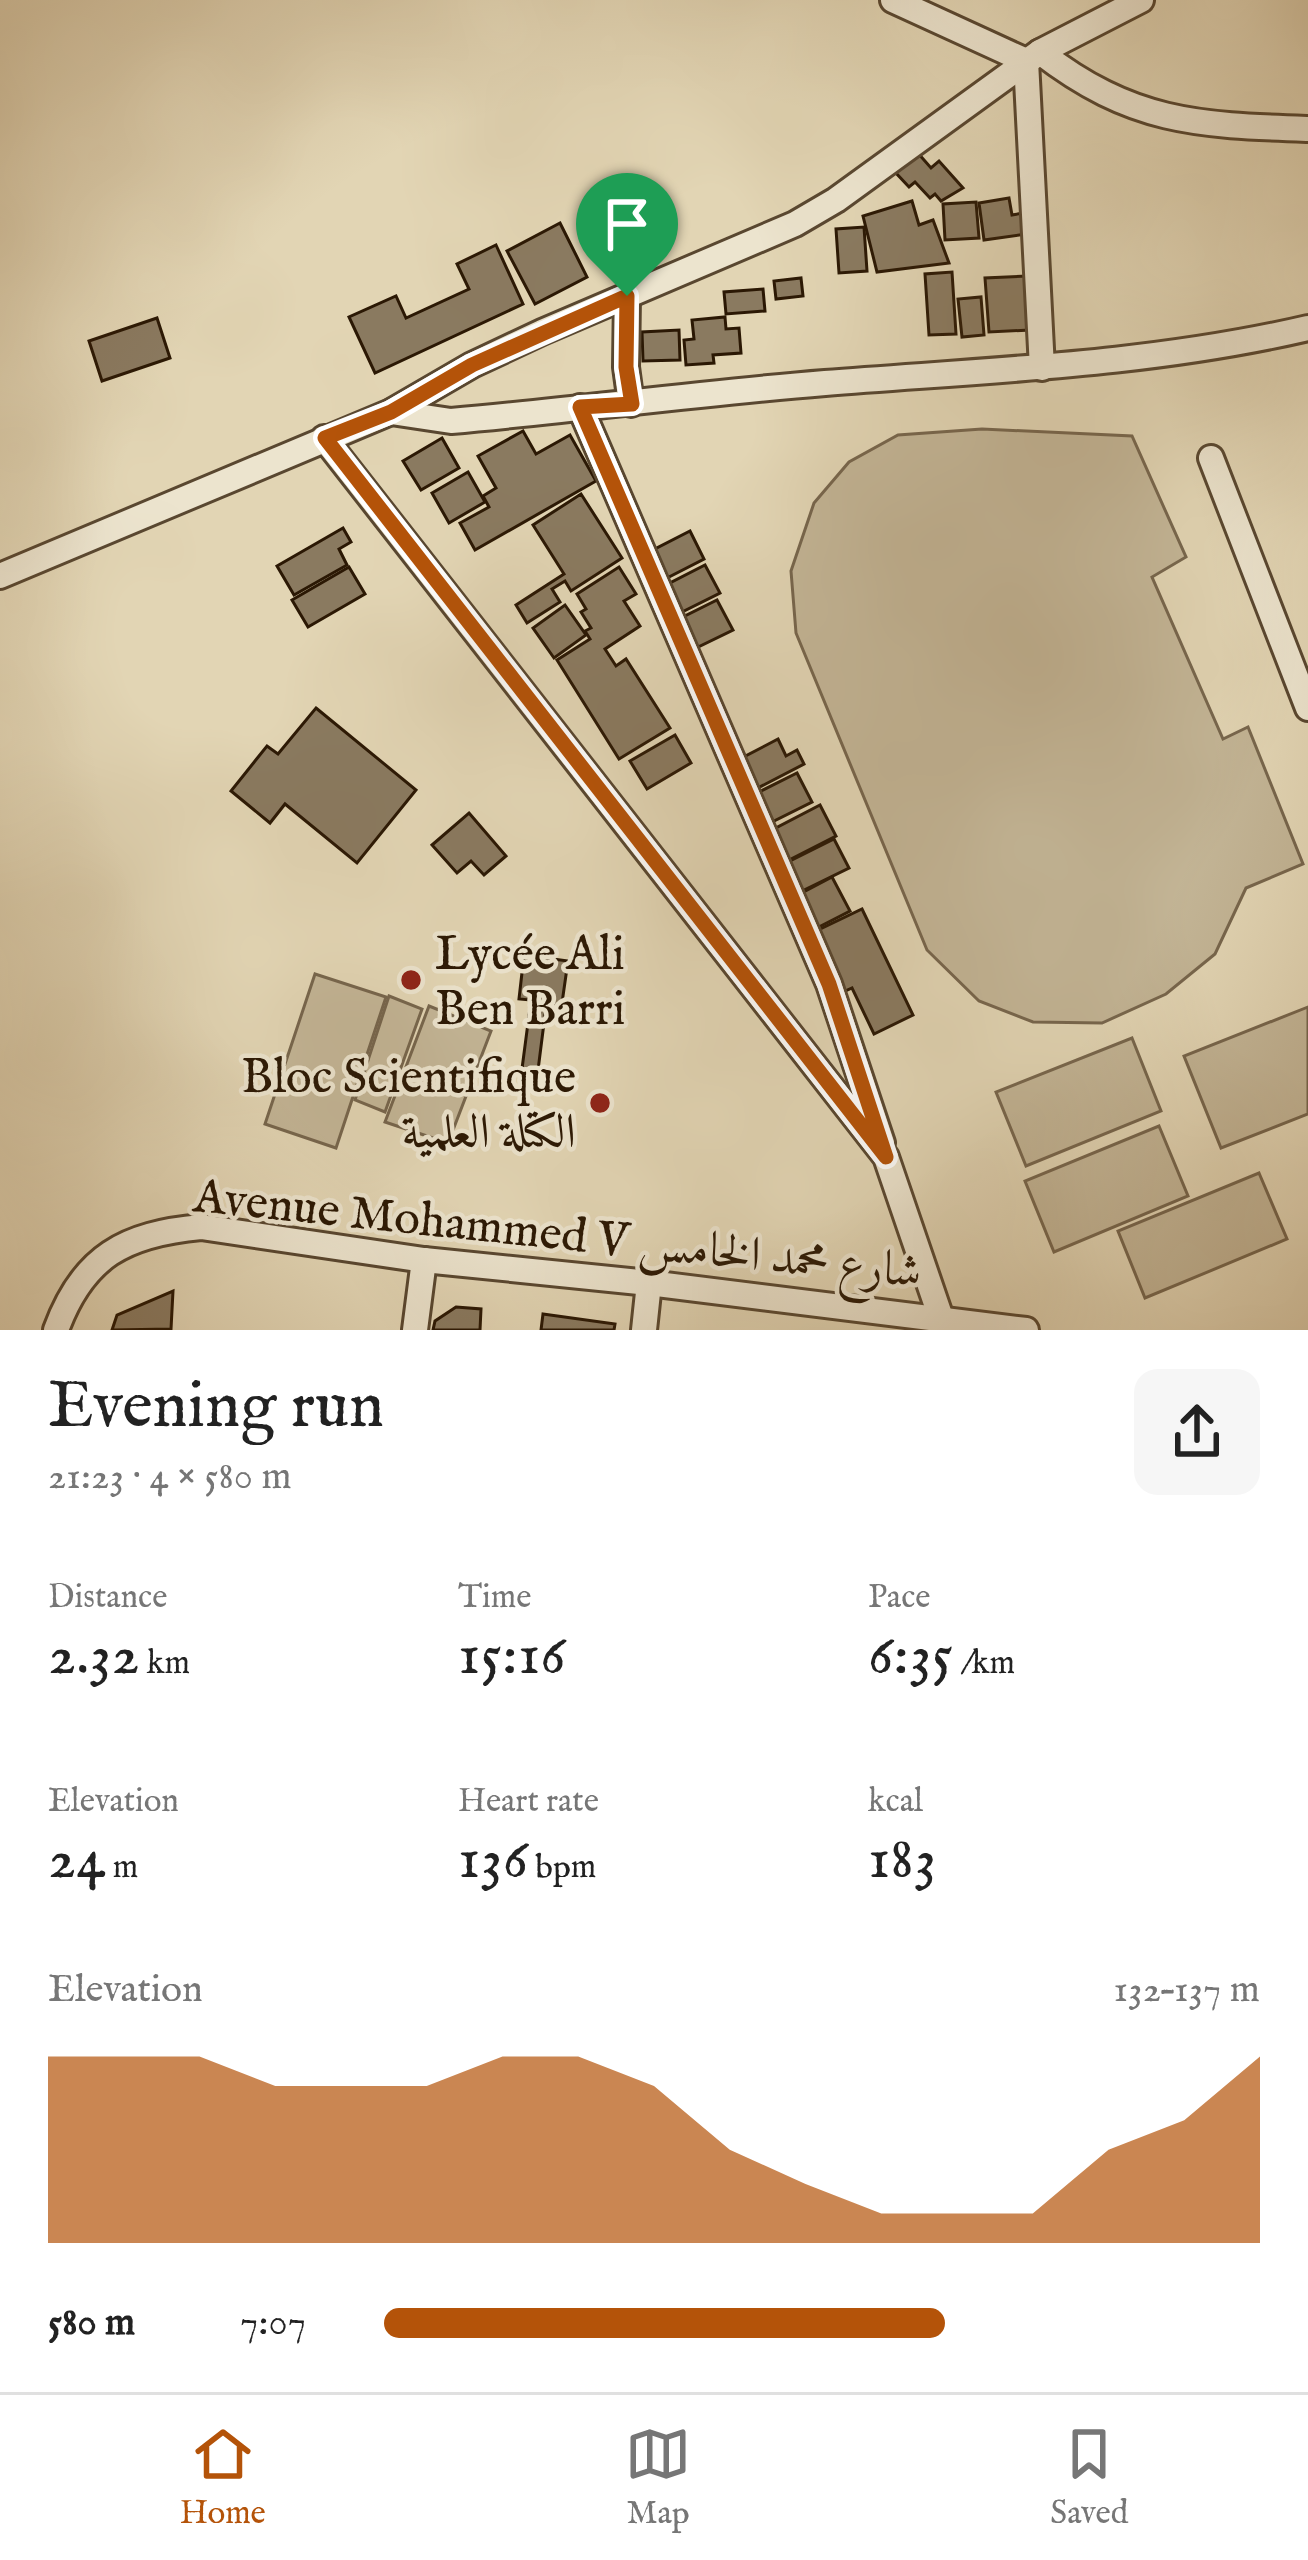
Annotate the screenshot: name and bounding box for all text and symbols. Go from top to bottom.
pin [576,173,678,296]
icon: arrive [594,191,660,257]
place label: Lycée Ali Ben Barri [435,926,625,1041]
marker: Lycée Ali Ben Barri [398,967,424,993]
place label: Bloc Scientifique الكتلة العلمية [241,1049,576,1164]
marker: Bloc Scientifique الكتلة العلمية [587,1090,613,1116]
street label: Avenue Mohammed V شارع محمد الخامس [189,1168,925,1310]
text: Evening run [48,1366,384,1450]
button: share [1134,1369,1260,1495]
text: 21:23 · 4 × 580 m [48,1453,292,1502]
text: Distance [48,1577,167,1619]
text: Time [458,1577,531,1619]
text: Pace [868,1577,930,1619]
text: 2.32 [48,1619,140,1695]
text: 15:16 [458,1619,566,1695]
text: 6:35 [868,1619,953,1695]
text: km [140,1643,190,1685]
text: /km [953,1643,1015,1685]
text: Elevation [48,1781,179,1823]
text: Heart rate [458,1781,599,1823]
text: kcal [868,1781,923,1823]
text: 24 [48,1823,106,1899]
text: 136 [458,1823,528,1899]
text: 183 [868,1823,936,1899]
text: m [106,1847,138,1889]
text: bpm [528,1847,596,1889]
text: Elevation [48,1966,203,2015]
text: 132–137 m [1114,1966,1260,2015]
text: 580 m [48,2299,135,2348]
text: 7:07 [240,2299,306,2348]
tab: Home [180,2421,266,2535]
tab: Map [625,2421,691,2535]
tab: Saved [1050,2421,1128,2535]

